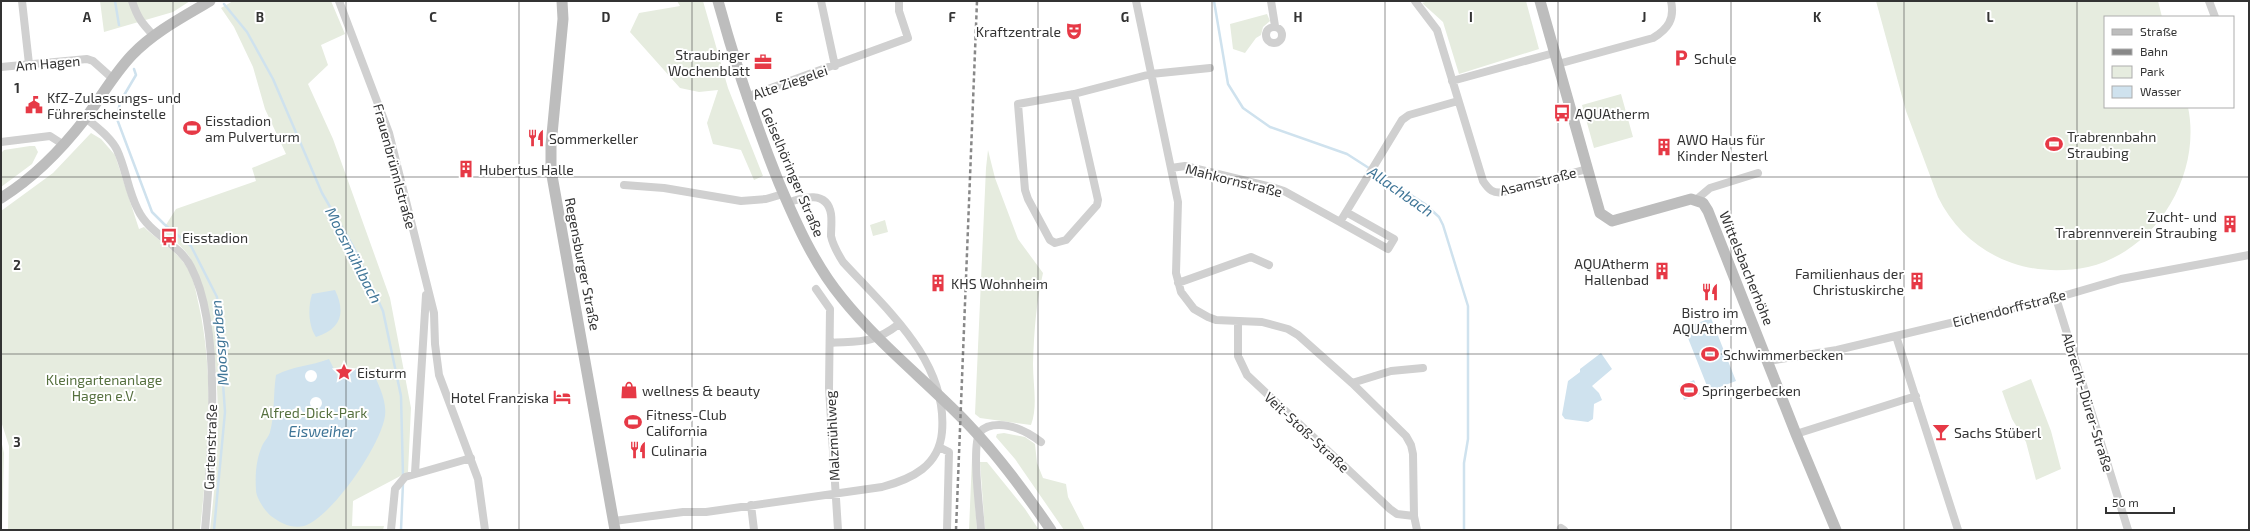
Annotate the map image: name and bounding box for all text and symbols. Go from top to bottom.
text: A [83,9,92,25]
text: B [256,9,264,25]
text: C [429,9,437,25]
text: D [602,9,611,25]
text: E [775,9,783,25]
text: F [948,9,956,25]
text: G [1121,9,1129,25]
text: H [1294,9,1303,25]
text: I [1469,9,1473,25]
text: J [1642,9,1646,25]
text: K [1813,9,1822,25]
text: L [1987,9,1994,25]
legend [2104,16,2234,108]
theatre icon: Kraftzentrale [1064,21,1084,41]
place label: Kraftzentrale [976,23,1061,40]
text: Straße [2140,24,2177,38]
text: Bahn [2140,44,2168,58]
place label: Straubinger Wochenblatt [668,46,750,79]
parking icon: Schule [1671,48,1691,68]
place label: Schule [1694,50,1737,67]
street label: Am Hagen [15,52,81,74]
office icon: Straubinger Wochenblatt [753,52,773,72]
street label: Alte Ziegelei [750,61,830,103]
text: Park [2140,64,2165,78]
text: 1 [14,80,20,96]
text: Wasser [2140,84,2181,98]
place label: KfZ-Zulassungs- und Führerscheinstelle [47,89,181,122]
public building icon: KfZ-Zulassungs- und Führerscheinstelle [24,95,44,115]
street label: Frauenbrünnlstraße [370,102,420,230]
bus stop icon: AQUAtherm [1552,103,1572,123]
street label: Geiselhöringer Straße [758,105,828,239]
place label: AQUAtherm [1575,105,1650,122]
place label: Eisstadion am Pulverturm [205,112,300,145]
sports icon: Eisstadion am Pulverturm [182,118,202,138]
restaurant icon: Sommerkeller [526,128,546,148]
place label: Trabrennbahn Straubing [2067,128,2156,161]
place label: Sommerkeller [549,130,639,147]
place label: AWO Haus für Kinder Nesterl [1677,131,1769,164]
sports icon: Trabrennbahn Straubing [2044,134,2064,154]
building icon: AWO Haus für Kinder Nesterl [1654,137,1674,157]
building icon: Hubertus Halle [456,159,476,179]
street label: Mahkornstraße [1184,160,1284,200]
place label: Hubertus Halle [479,161,574,178]
water label: Allachbach [1364,161,1437,220]
street label: Asamstraße [1498,163,1578,199]
street label: Regensburger Straße [562,196,604,332]
water label: Moosmühlbach [322,204,386,306]
street label: Wittelsbacherhöhe [1716,208,1778,328]
place label: Zucht- und Trabrennverein Straubing [2055,208,2217,241]
building icon: Zucht- und Trabrennverein Straubing [2220,214,2240,234]
bus stop icon: Eisstadion [159,227,179,247]
place label: Eisstadion [182,229,248,246]
place label: AQUAtherm Hallenbad [1574,255,1649,288]
text: 2 [13,257,21,273]
building icon: AQUAtherm Hallenbad [1652,261,1672,281]
place label: Familienhaus der Christuskirche [1795,265,1904,298]
building icon: Familienhaus der Christuskirche [1907,271,1927,291]
building icon: KHS Wohnheim [928,273,948,293]
place label: KHS Wohnheim [951,275,1048,292]
restaurant icon: Bistro im AQUAtherm [1700,282,1720,302]
street label: Eichendorffstraße [1951,286,2067,330]
water label: Moosgraben [206,299,232,387]
place label: Bistro im AQUAtherm [1673,304,1747,337]
street label: Albrecht-Dürer-Straße [2059,330,2117,474]
sports icon: Schwimmerbecken [1700,344,1720,364]
place label: Schwimmerbecken [1723,346,1843,363]
place icon: Eisturm [334,362,354,382]
place label: Eisturm [357,364,407,381]
park label: Kleingartenanlage Hagen e.V. [46,371,162,404]
shop icon: wellness & beauty [619,380,639,400]
sports icon: Springerbecken [1679,380,1699,400]
place label: wellness & beauty [642,382,761,399]
place label: Springerbecken [1702,382,1801,399]
hotel icon: Hotel Franziska [552,387,572,407]
street label: Veit-Stoß-Straße [1261,388,1353,476]
place label: Hotel Franziska [451,389,549,406]
street label: Malzmühlweg [821,390,843,482]
street label: Gartenstraße [200,404,220,490]
park label: Alfred-Dick-Park [261,404,367,421]
place label: Fitness-Club California [646,406,727,439]
sports icon: Fitness-Club California [623,412,643,432]
water label: Eisweiher [289,422,356,440]
bar icon: Sachs Stüberl [1931,422,1951,442]
place label: Sachs Stüberl [1954,424,2042,441]
text: 3 [13,434,21,450]
restaurant icon: Culinaria [628,440,648,460]
place label: Culinaria [651,442,707,459]
scale bar [2106,489,2174,515]
text: 50 m [2112,495,2139,509]

